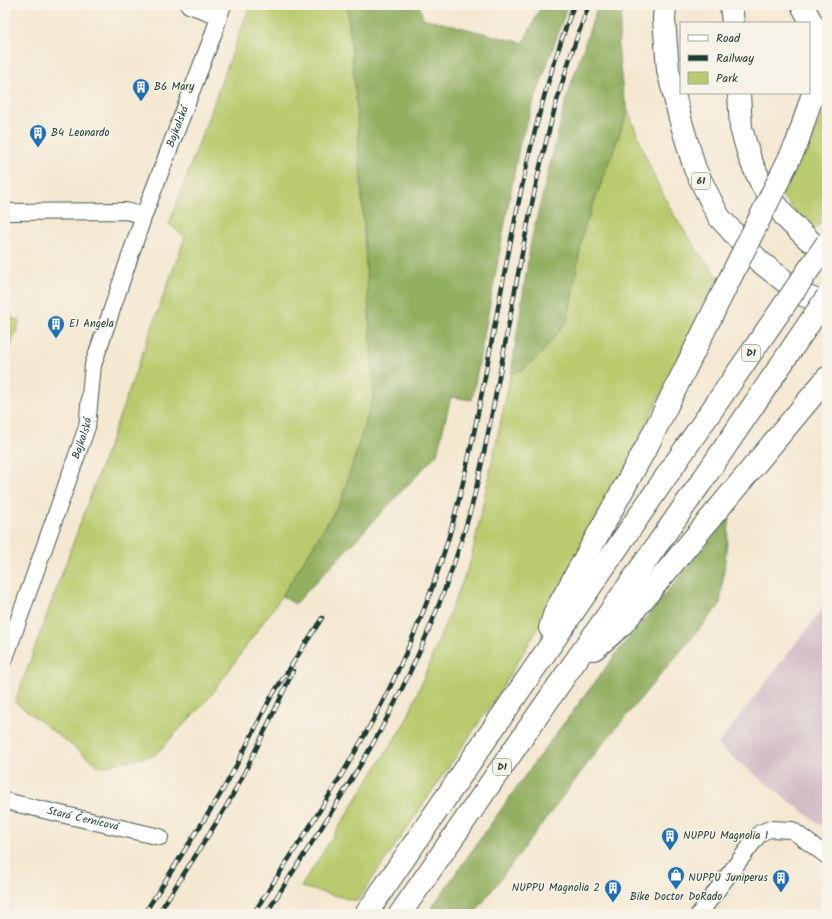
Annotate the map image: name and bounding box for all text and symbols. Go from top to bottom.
legend [680,22,810,94]
text: Road [716,29,741,48]
text: Railway [716,49,754,68]
text: Park [716,69,738,88]
building icon: B6 Mary [131,77,151,102]
place label: B6 Mary [154,78,195,96]
street label: Bajkalská [162,102,195,150]
building icon: B4 Leonardo [28,123,48,148]
place label: B4 Leonardo [51,124,110,142]
road number: 61 [692,173,710,189]
building icon: E1 Angela [46,314,66,339]
place label: E1 Angela [69,315,114,333]
road number: D1 [742,345,760,361]
street label: Bajkalská [67,415,97,462]
road number: D1 [493,759,511,775]
street label: Stará Černicová [45,802,122,837]
building icon: NUPPU Magnolia 1 [660,826,680,851]
place label: NUPPU Magnolia 1 [683,827,768,845]
shop icon: Bike Doctor DoRado [666,865,686,890]
building icon: NUPPU Juniperus [771,868,791,893]
place label: NUPPU Juniperus [688,869,768,887]
building icon: NUPPU Magnolia 2 [603,878,623,903]
place label: NUPPU Magnolia 2 [512,879,600,897]
place label: Bike Doctor DoRado [630,888,722,906]

